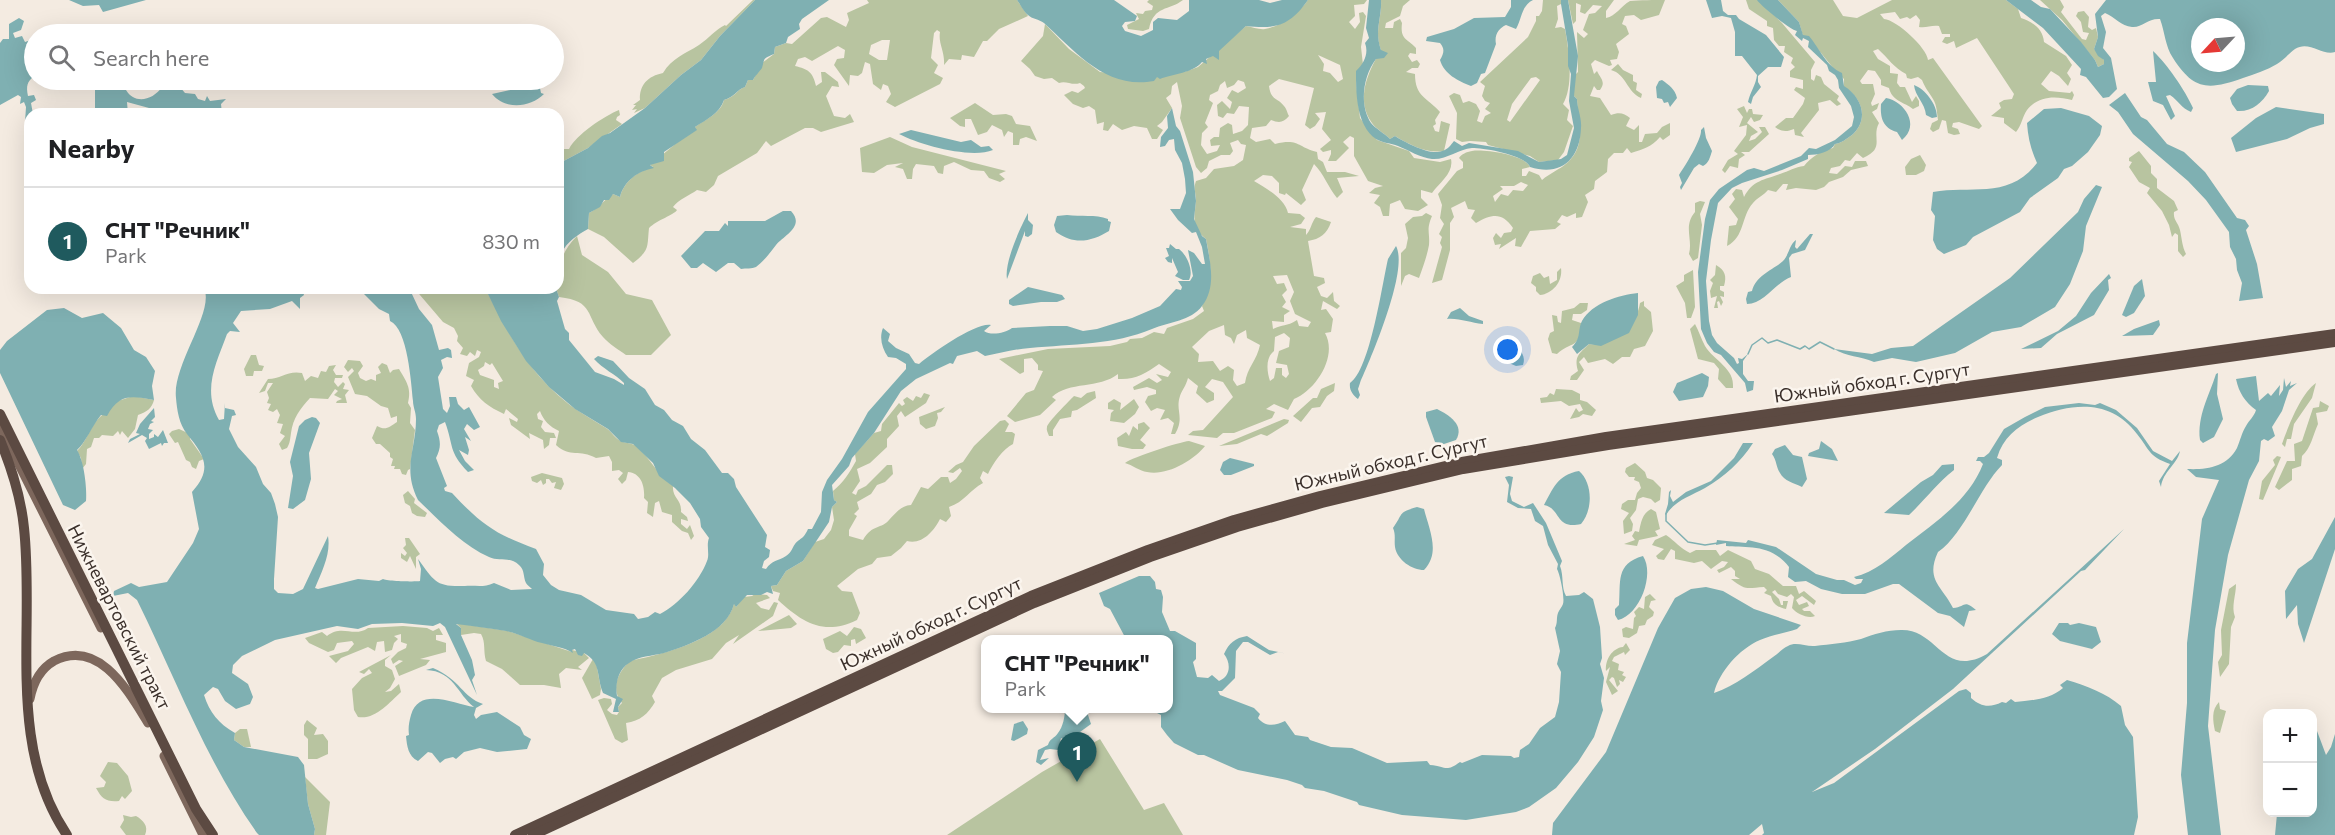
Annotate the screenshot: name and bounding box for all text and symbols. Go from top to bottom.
north arrow [2191,18,2245,72]
search box [24,24,564,90]
icon: search [45,41,78,74]
text: Search here [93,44,209,71]
text: Nearby [48,132,135,163]
text: СНТ "Речник" [105,216,250,243]
text: 1 [63,229,72,253]
text: 830 m [482,229,540,253]
text: Park [105,243,147,267]
your location [1493,335,1522,364]
street label: Южный обход г. Сургут [1772,357,1972,407]
street label: Южный обход г. Сургут [1292,429,1490,495]
street label: Нижневартовский тракт [64,520,176,713]
street label: Южный обход г. Сургут [836,571,1025,675]
popup [981,635,1173,713]
text: СНТ "Речник" [1005,649,1149,676]
text: Park [1005,676,1046,700]
map controls [2263,709,2317,817]
button: + [2263,709,2317,763]
pin: 1 [1058,732,1096,782]
button: − [2263,763,2317,817]

